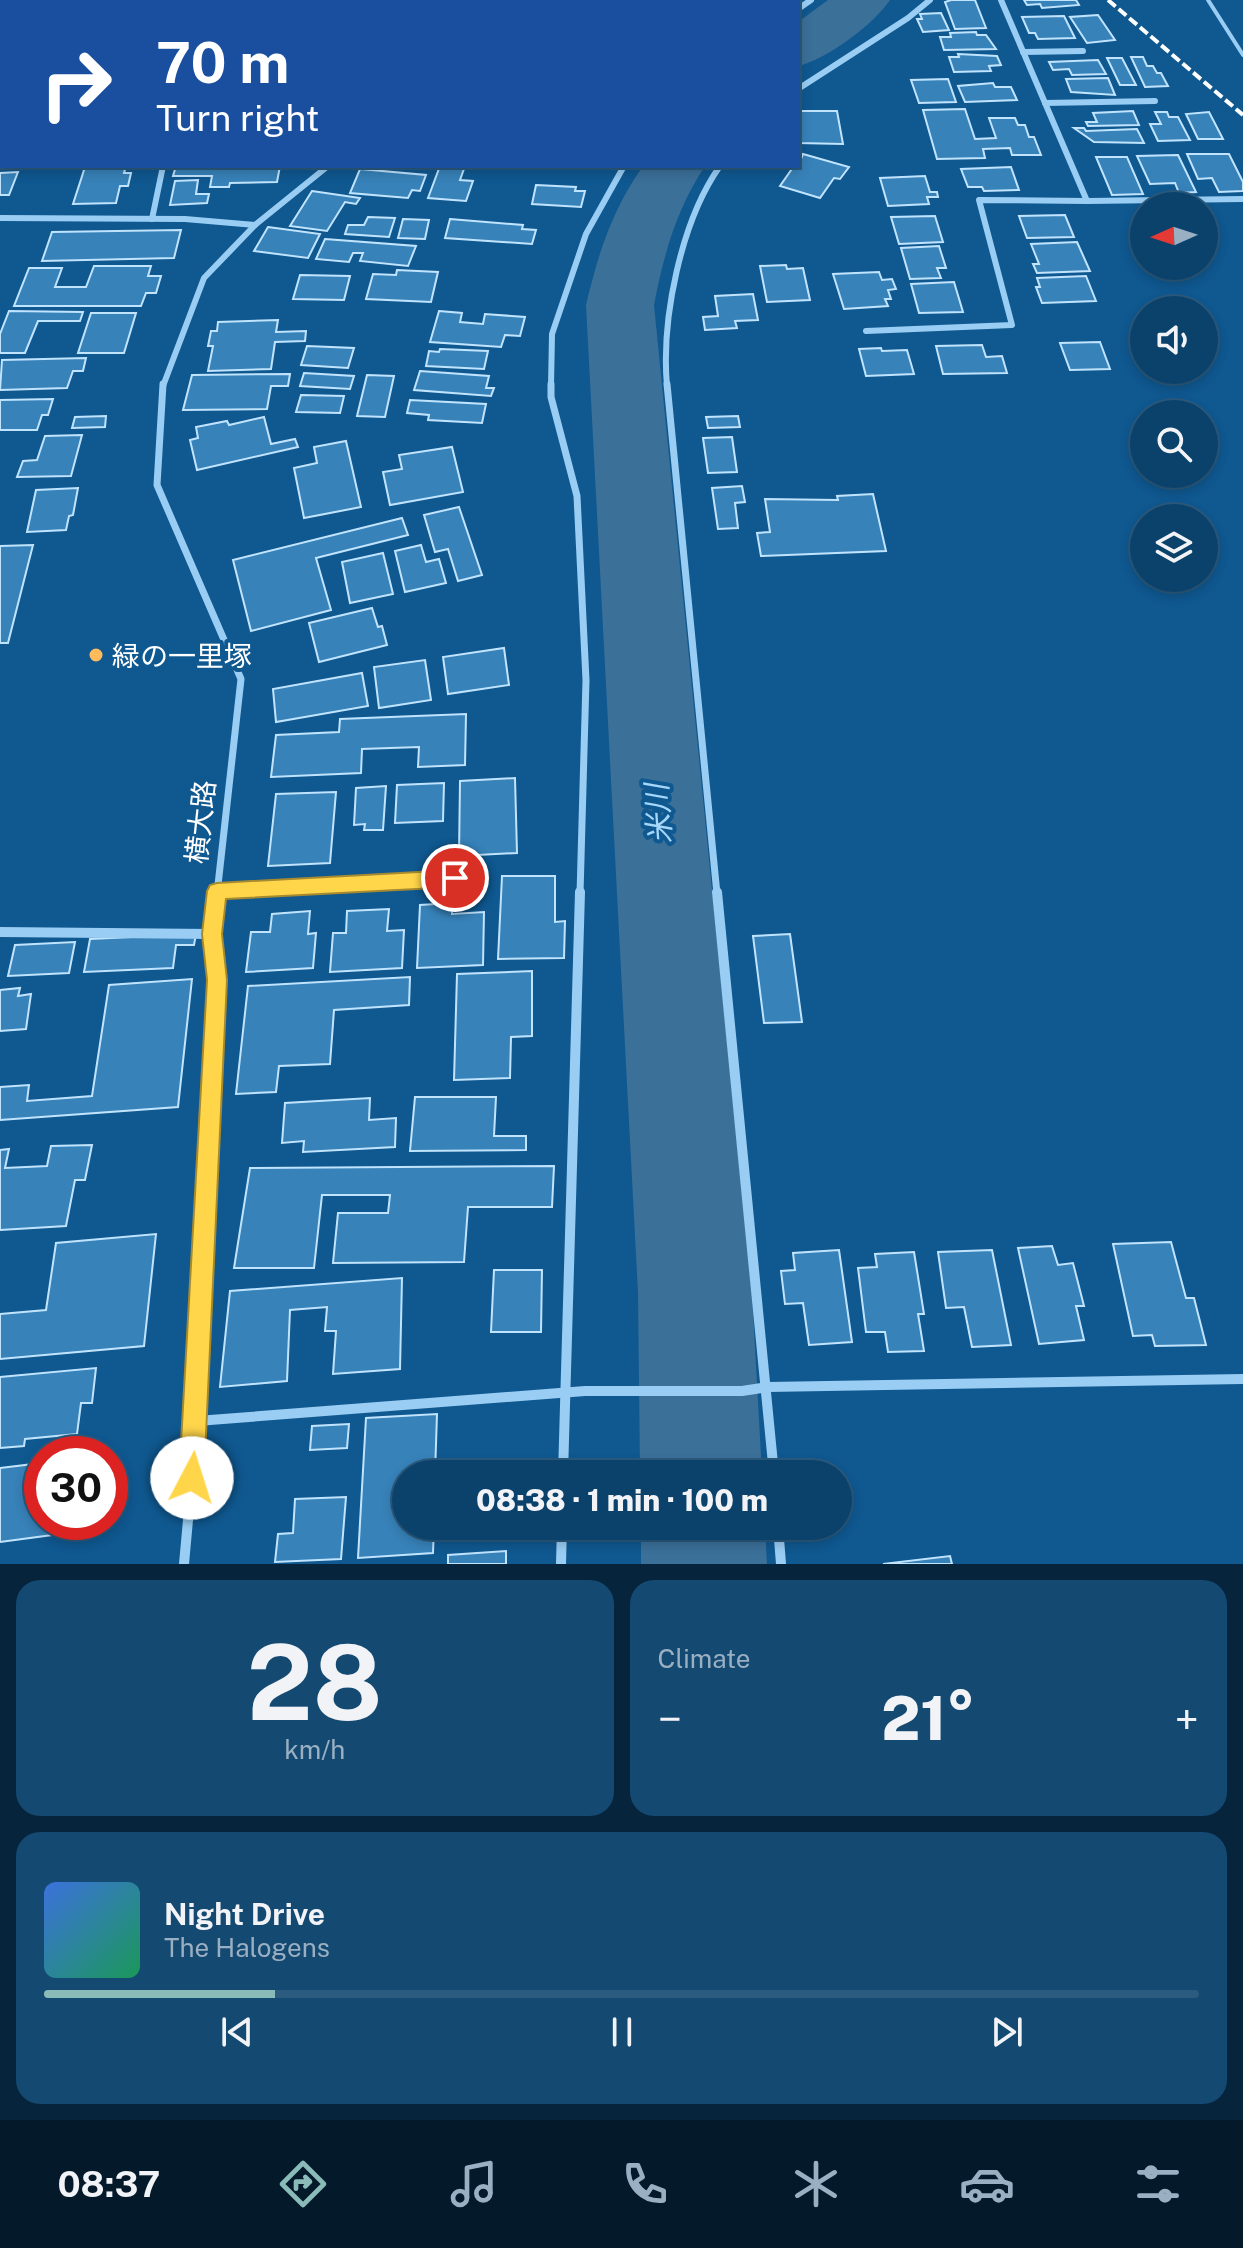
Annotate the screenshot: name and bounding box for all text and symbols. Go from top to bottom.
text: 70 m [156,30,289,96]
icon: right [24,32,128,136]
text: Turn right [156,97,319,139]
north arrow [1130,192,1218,280]
map controls [1130,192,1218,592]
button: sound [1130,296,1218,384]
button: search [1130,400,1218,488]
button: layers [1130,504,1218,592]
place label: 緑の一里塚 [112,639,252,672]
marker: 緑の一里塚 [87,646,105,664]
street label: 横大路 [179,778,221,866]
water label: 米川 [638,780,678,845]
pin [421,844,489,912]
icon: arrive [433,856,477,900]
speed limit sign: 30 [24,1436,128,1540]
position arrow [150,1436,234,1520]
text: 08:38 · 1 min · 100 m [476,1482,768,1518]
text: 28 [247,1621,383,1743]
text: Climate [658,1643,751,1674]
text: 21° [881,1683,975,1754]
text: − [658,1693,682,1745]
text: + [1175,1693,1199,1745]
text: km/h [284,1734,345,1765]
text: Night Drive [164,1896,325,1932]
text: The Halogens [164,1932,330,1963]
icon: previous [215,2010,259,2054]
icon: pause [600,2010,644,2054]
icon: next [985,2010,1029,2054]
icon: directions [275,2156,331,2212]
icon: music [446,2156,502,2212]
icon: phone [617,2156,673,2212]
icon: climate [788,2156,844,2212]
icon: car [959,2156,1015,2212]
icon: filters [1130,2156,1186,2212]
text: 08:37 [57,2163,160,2205]

